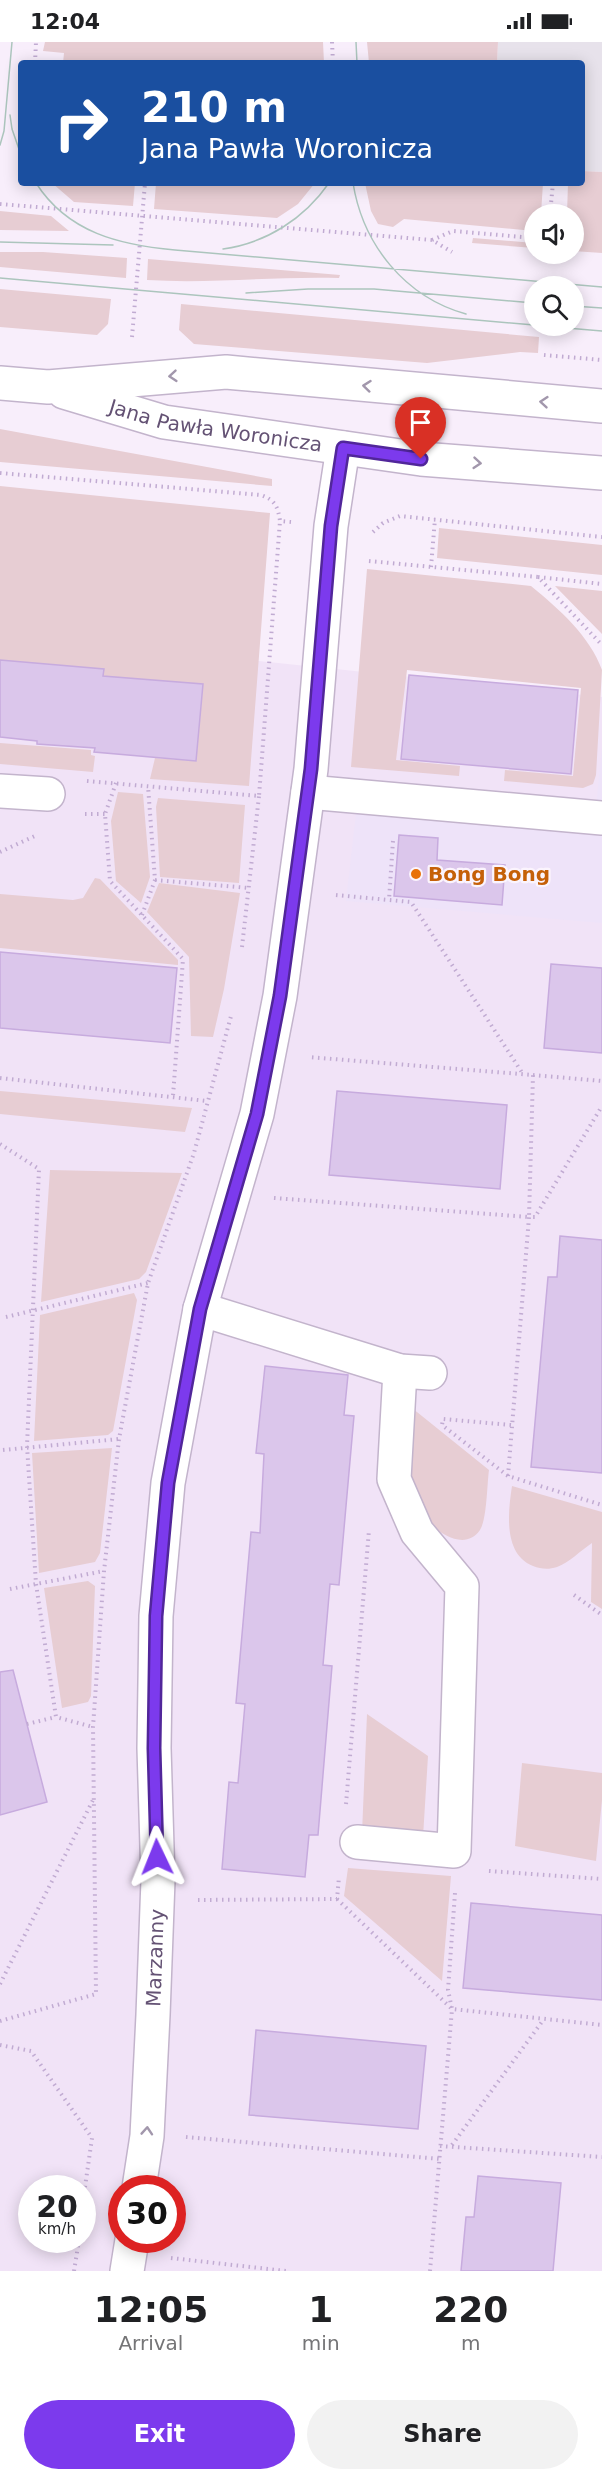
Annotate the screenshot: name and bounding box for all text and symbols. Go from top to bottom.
text: 12:04 [30,9,100,34]
text: 210 m [141,83,287,132]
icon: right [42,84,120,162]
text: Jana Pawła Woronicza [141,133,433,164]
map controls [524,204,584,336]
button: sound [524,204,584,264]
button: search [524,276,584,336]
one-way arrow [168,369,178,382]
one-way arrow [363,380,372,393]
street label: Jana Pawła Woronicza [104,394,324,457]
one-way arrow [539,395,548,408]
pin [395,397,446,459]
icon: arrive [404,406,437,439]
one-way arrow [472,457,481,470]
place label: Bong Bong [428,862,550,886]
marker: Bong Bong [409,867,423,881]
position arrow [125,1825,189,1889]
street label: Marzanny [141,1908,169,2007]
one-way arrow [140,2126,153,2135]
speed limit sign: 30 [108,2175,186,2253]
text: 20 [36,2189,78,2224]
text: km/h [38,2220,76,2238]
text: 12:05 [94,2289,208,2330]
text: 1 [308,2289,333,2330]
text: 220 [433,2289,508,2330]
text: Arrival [118,2331,183,2355]
text: min [302,2331,340,2355]
text: m [461,2331,481,2355]
button: Exit [24,2400,295,2469]
button: Share [307,2400,578,2469]

